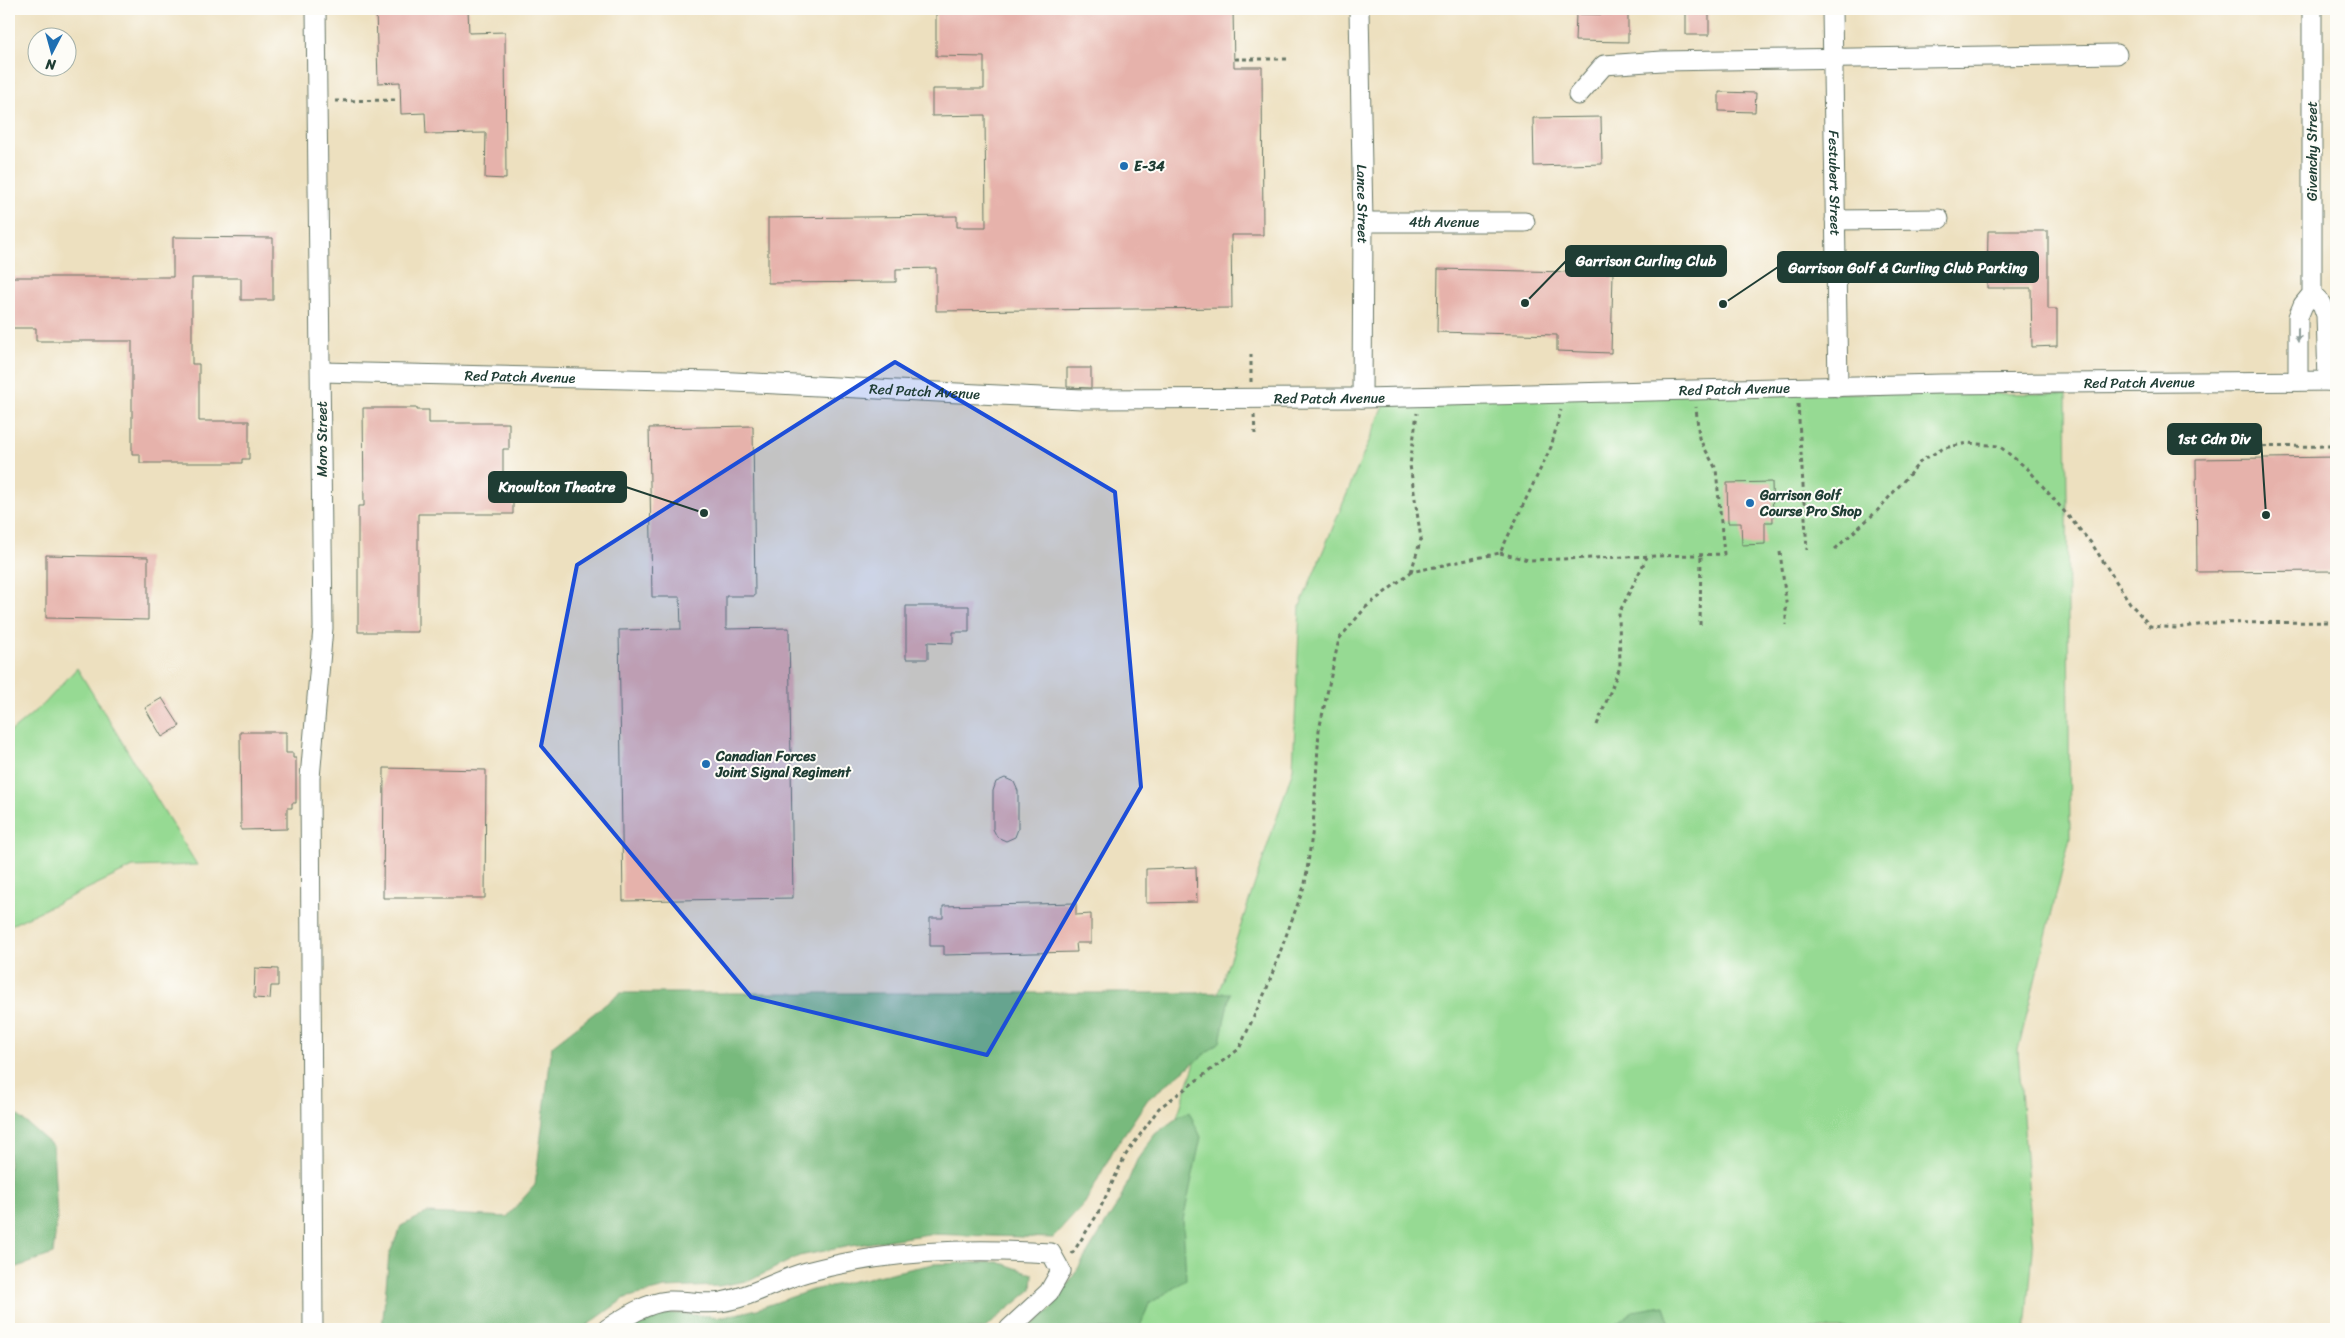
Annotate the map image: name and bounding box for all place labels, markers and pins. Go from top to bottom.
place label: E-34 [1134,154,1165,179]
marker: E-34 [1118,160,1130,172]
callout: Garrison Curling Club [1566,246,1726,276]
callout: Garrison Golf & Curling Club Parking [1778,252,2038,282]
callout: 1st Cdn Div [2168,424,2261,454]
callout: Knowlton Theatre [489,472,626,502]
place label: Garrison Golf Course Pro Shop [1759,483,1862,524]
marker: Garrison Golf Course Pro Shop [1744,497,1756,509]
place label: Canadian Forces Joint Signal Regiment [715,744,852,785]
marker: Canadian Forces Joint Signal Regiment [700,758,712,770]

